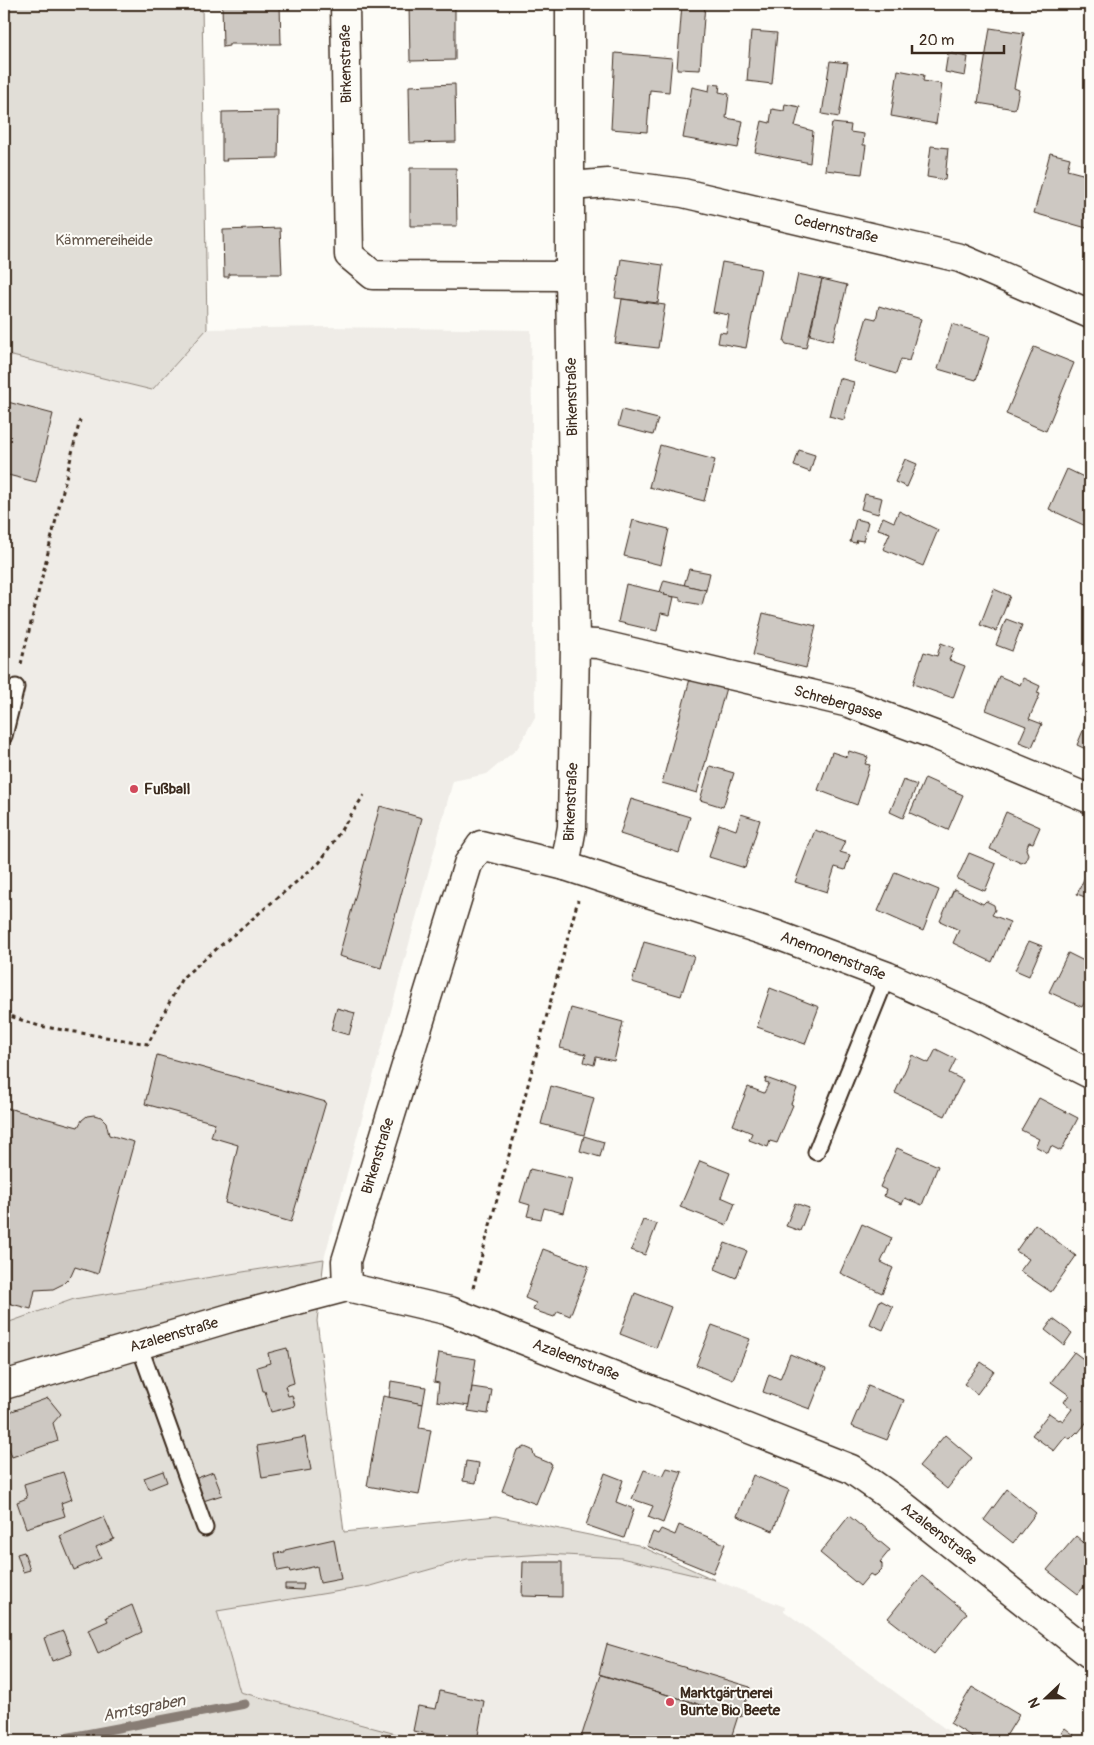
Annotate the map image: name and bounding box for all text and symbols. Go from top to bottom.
scale bar [912,22,1004,54]
street label: Birkenstraße [336,24,356,104]
text: 20 m [919,31,954,50]
street label: Cedernstraße [792,210,880,248]
park label: Kämmereiheide [55,231,153,250]
street label: Birkenstraße [562,357,582,437]
street label: Schrebergasse [792,681,885,725]
street label: Birkenstraße [559,762,583,842]
place label: Fußball [144,780,190,799]
marker: Fußball [128,783,140,795]
street label: Anemonenstraße [778,927,889,985]
street label: Birkenstraße [357,1115,399,1196]
street label: Azaleenstraße [128,1313,221,1357]
street label: Azaleenstraße [530,1335,623,1385]
street label: Azaleenstraße [897,1498,981,1570]
north arrow [1022,1672,1072,1722]
place label: Marktgärtnerei Bunte Bio Beete [680,1684,781,1720]
water label: Amtsgraben [101,1690,188,1726]
text: N [1025,1695,1044,1710]
marker: Marktgärtnerei Bunte Bio Beete [664,1696,676,1708]

